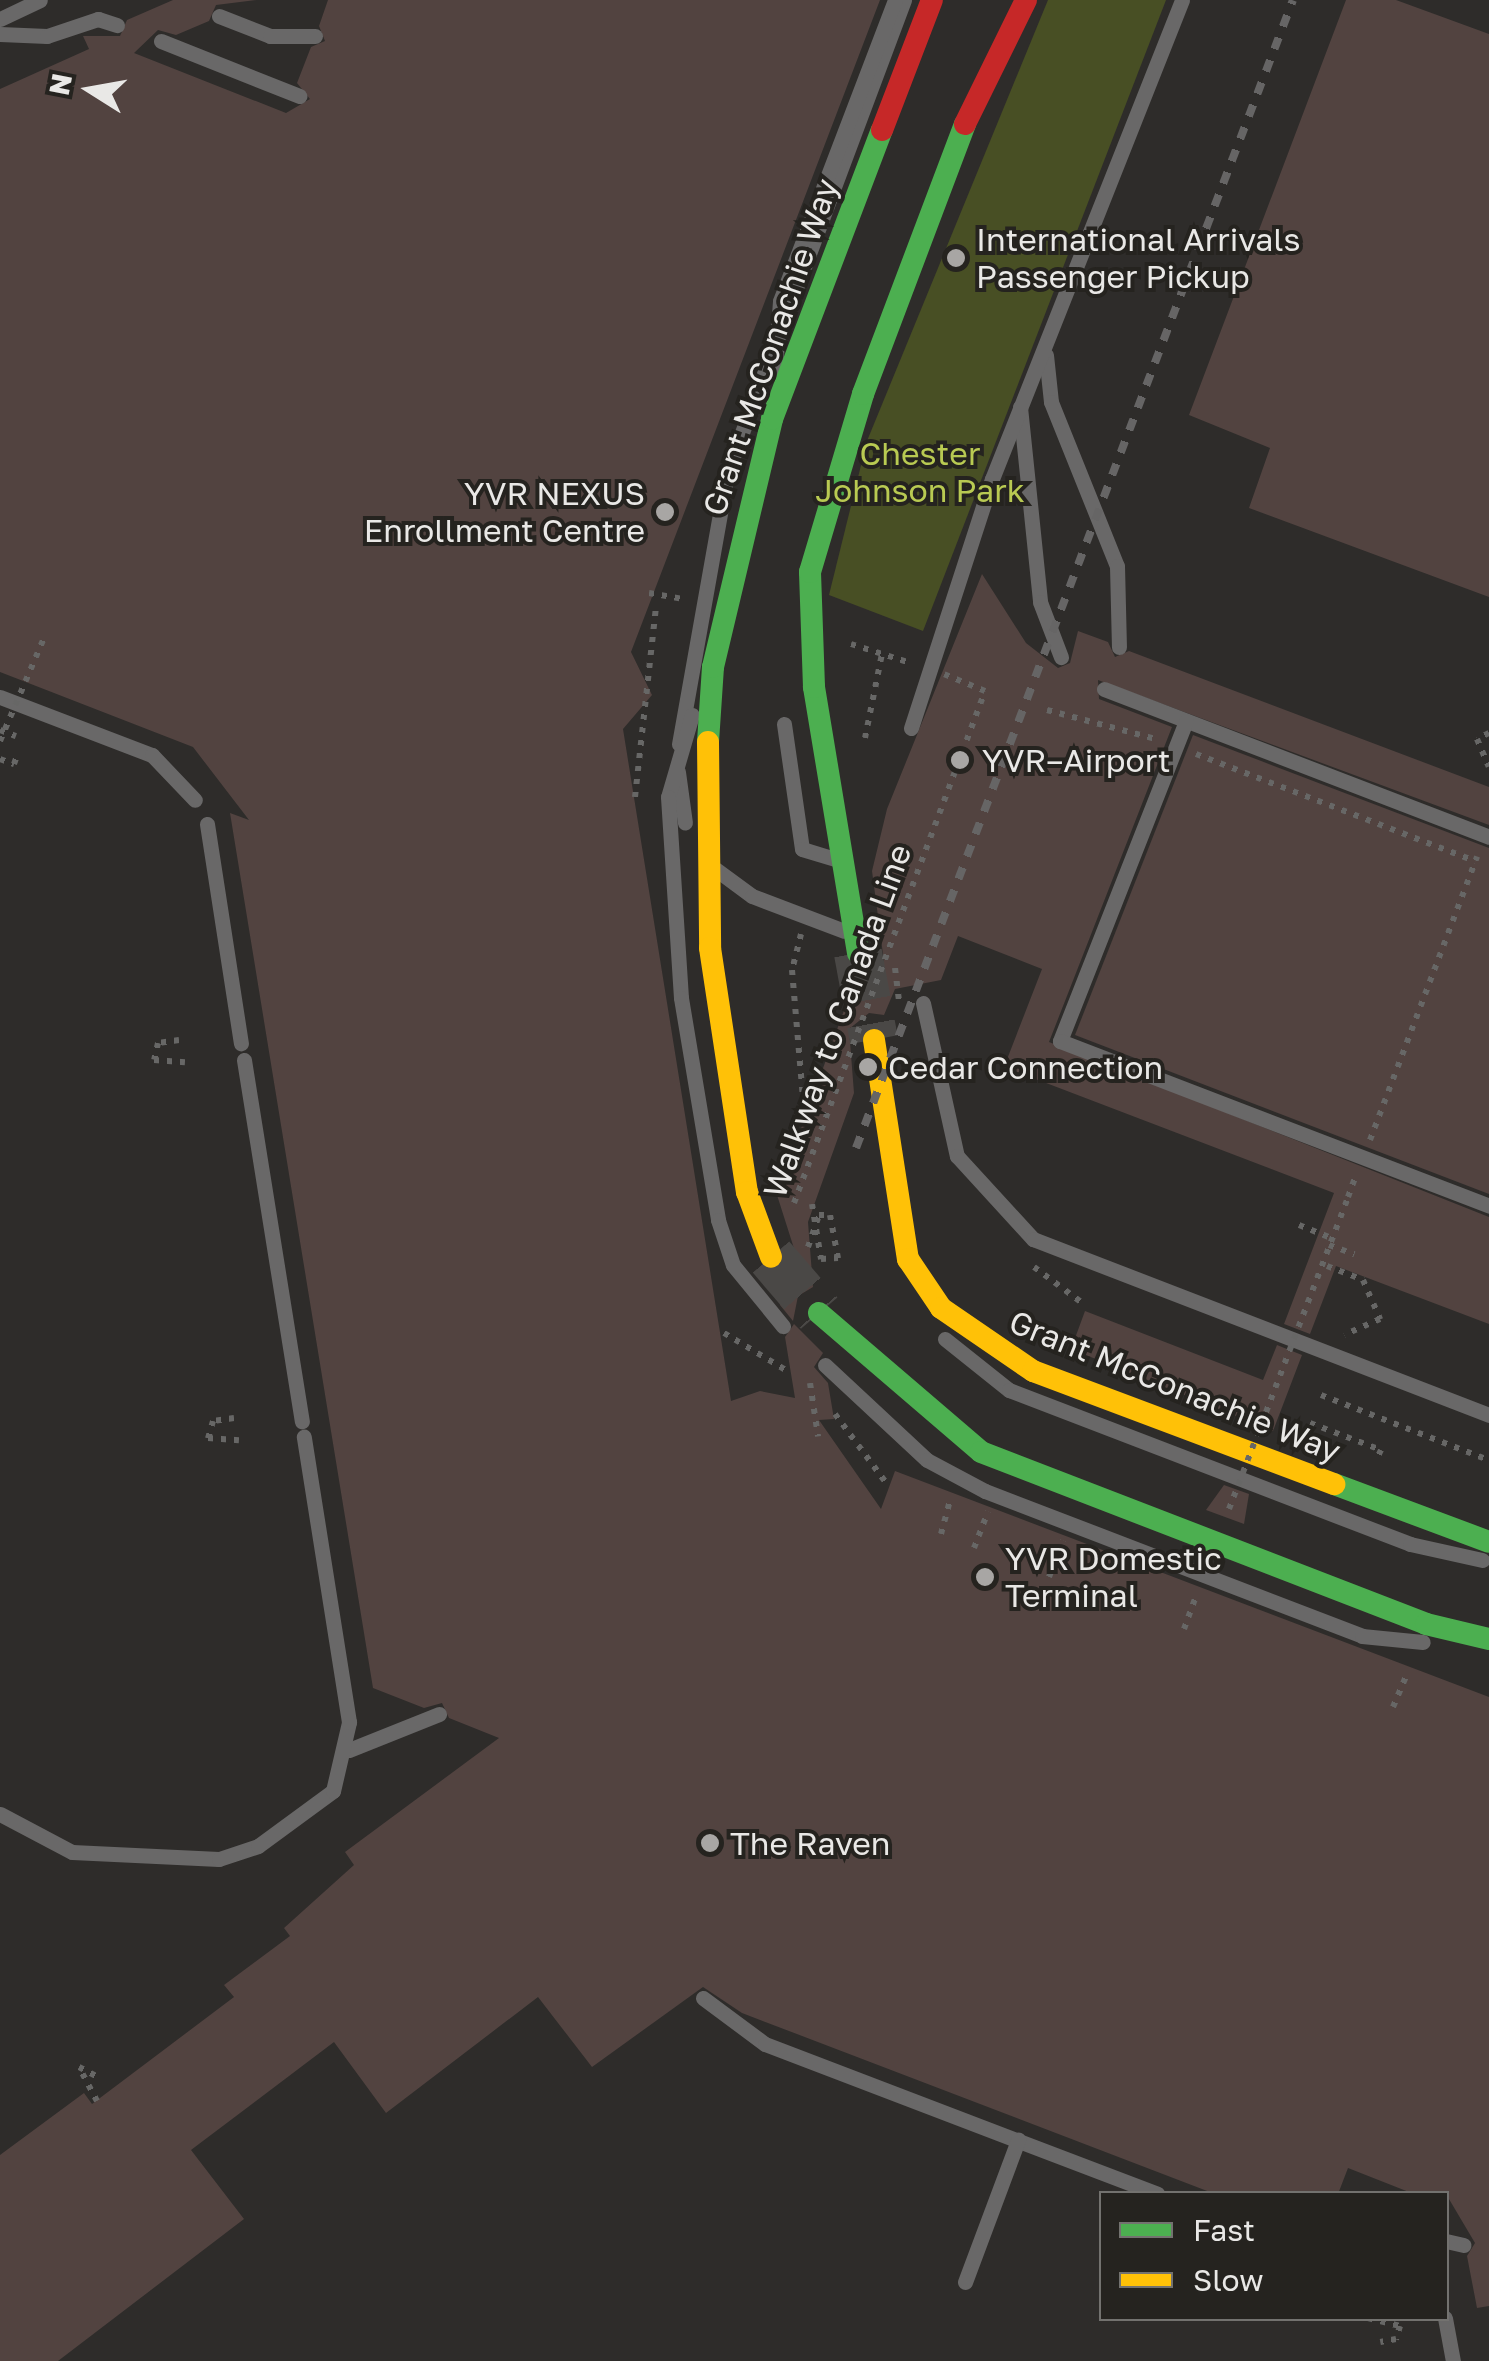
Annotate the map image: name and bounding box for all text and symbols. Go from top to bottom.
north arrow [40,40,140,140]
text: N [42,71,78,98]
street label: Grant McConachie Way [694,174,846,520]
place label: International Arrivals Passenger Pickup [976,221,1300,296]
marker: International Arrivals Passenger Pickup [945,247,967,269]
park label: Chester Johnson Park [815,435,1025,510]
place label: YVR NEXUS Enrollment Centre [364,475,645,550]
marker: YVR NEXUS Enrollment Centre [654,501,676,523]
place label: YVR–Airport [982,741,1171,779]
marker: YVR–Airport [947,747,973,773]
street label: Walkway to Canada Line [755,839,919,1203]
place label: Cedar Connection [888,1048,1163,1086]
marker: Cedar Connection [857,1056,879,1078]
street label: Grant McConachie Way [1004,1302,1346,1470]
place label: YVR Domestic Terminal [1005,1540,1222,1615]
marker: YVR Domestic Terminal [974,1566,996,1588]
place label: The Raven [730,1824,890,1862]
marker: The Raven [699,1832,721,1854]
legend [1099,2191,1449,2321]
text: Fast [1193,2212,1255,2248]
text: Slow [1193,2262,1264,2298]

